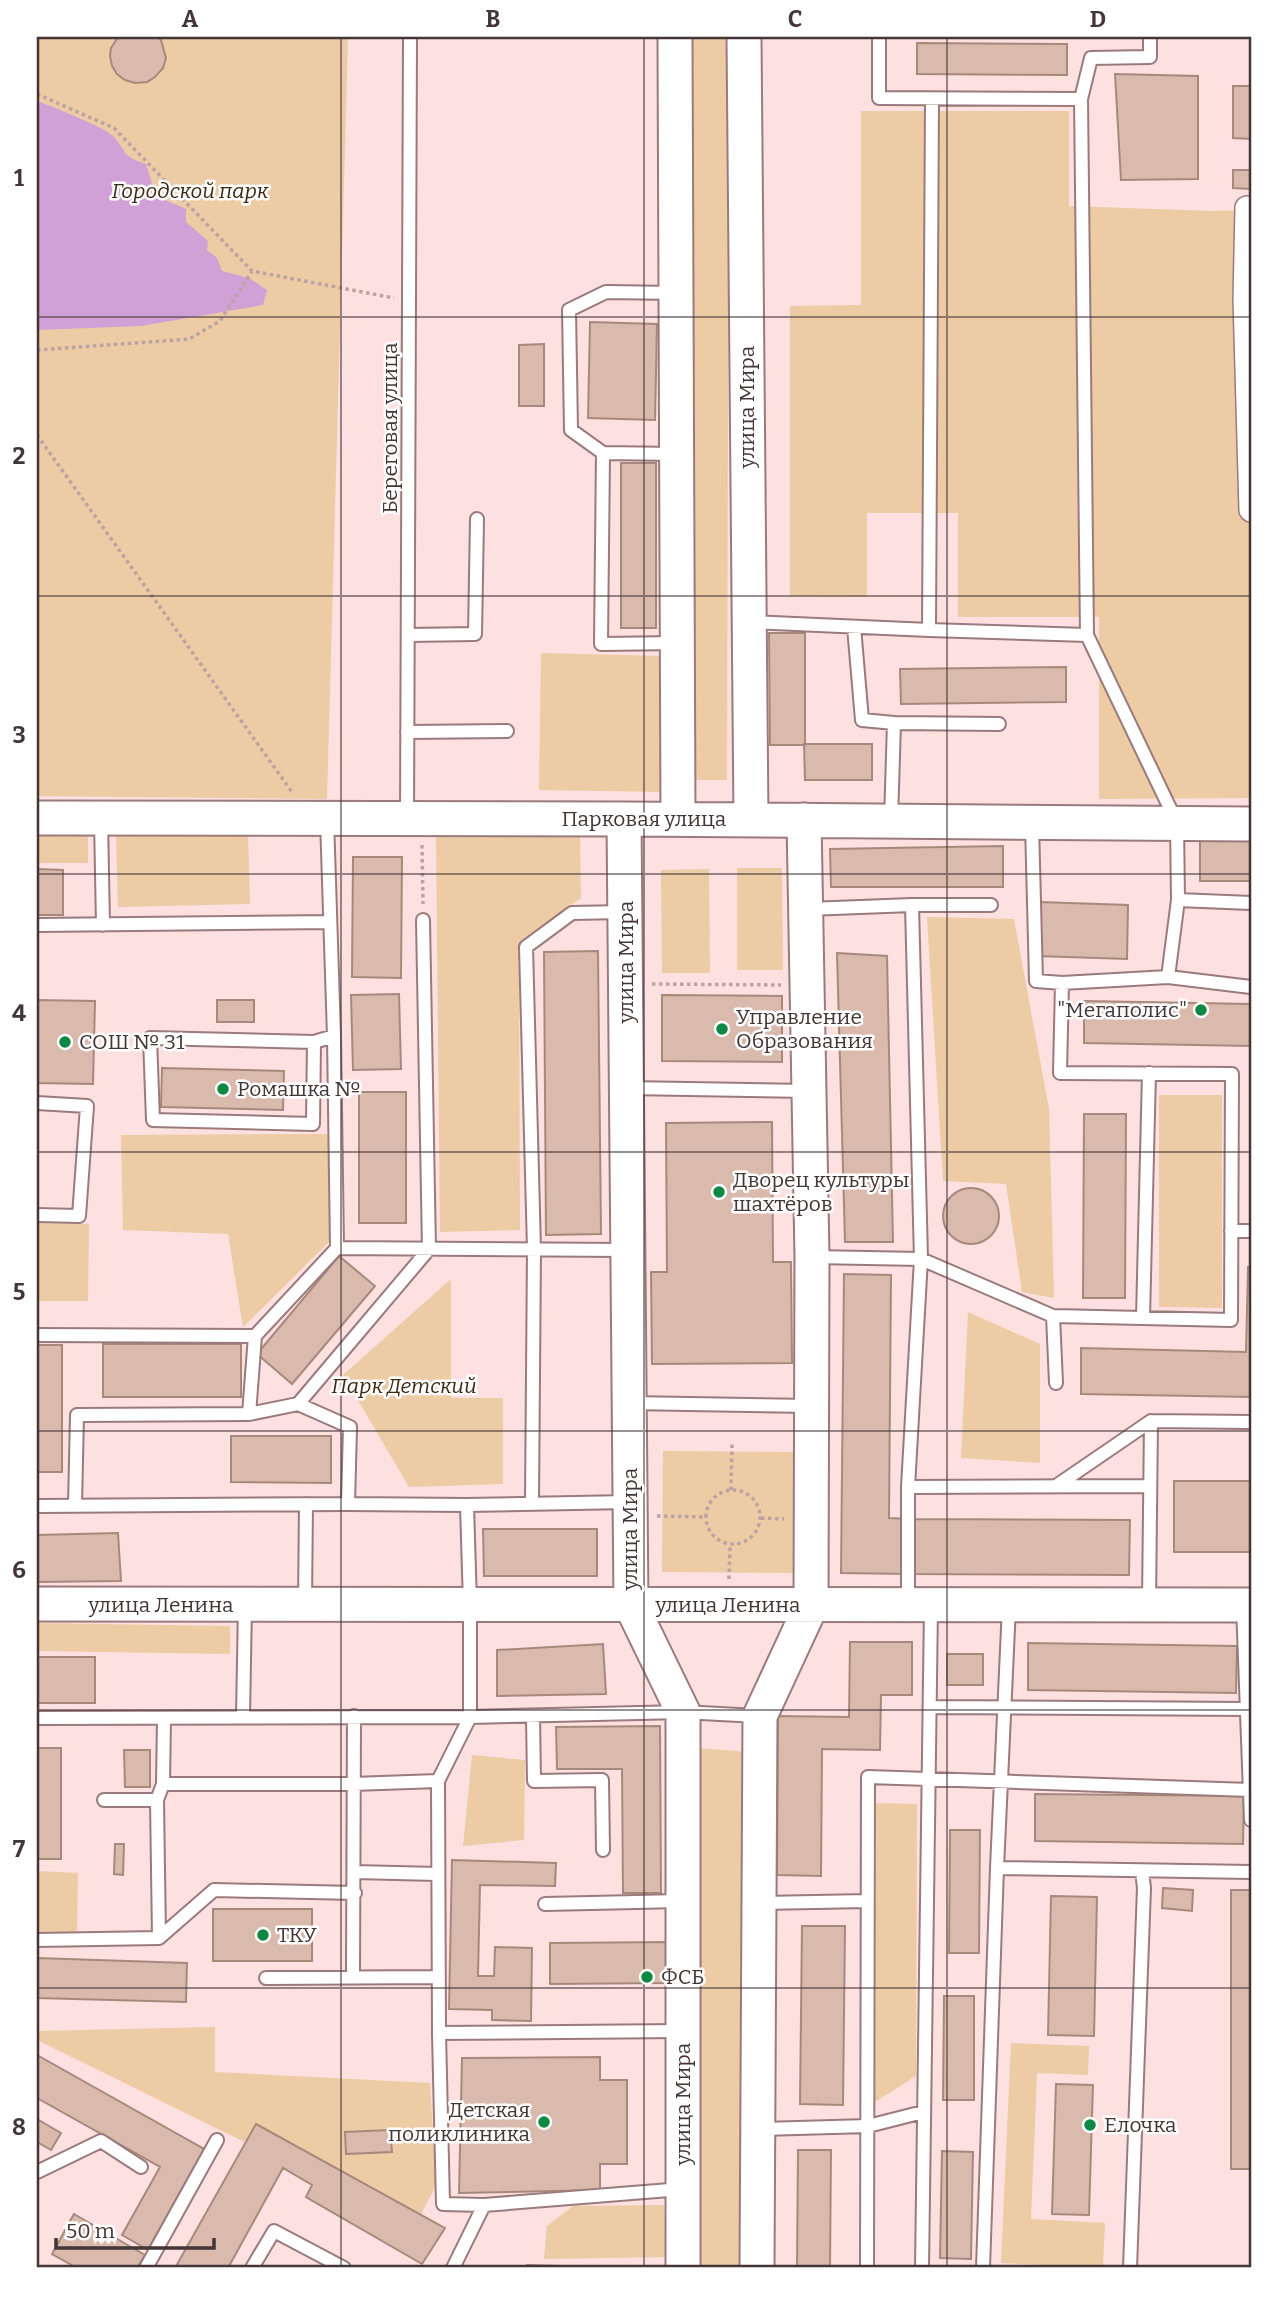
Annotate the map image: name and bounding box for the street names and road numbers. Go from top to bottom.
street label: Береговая улица [377,342,403,514]
street label: улица Мира [734,345,760,469]
street label: Парковая улица [562,806,727,832]
street label: улица Мира [613,900,639,1024]
street label: улица Мира [617,1467,643,1591]
street label: улица Ленина [87,1592,234,1618]
street label: улица Ленина [654,1592,801,1618]
street label: улица Мира [670,2042,696,2166]

